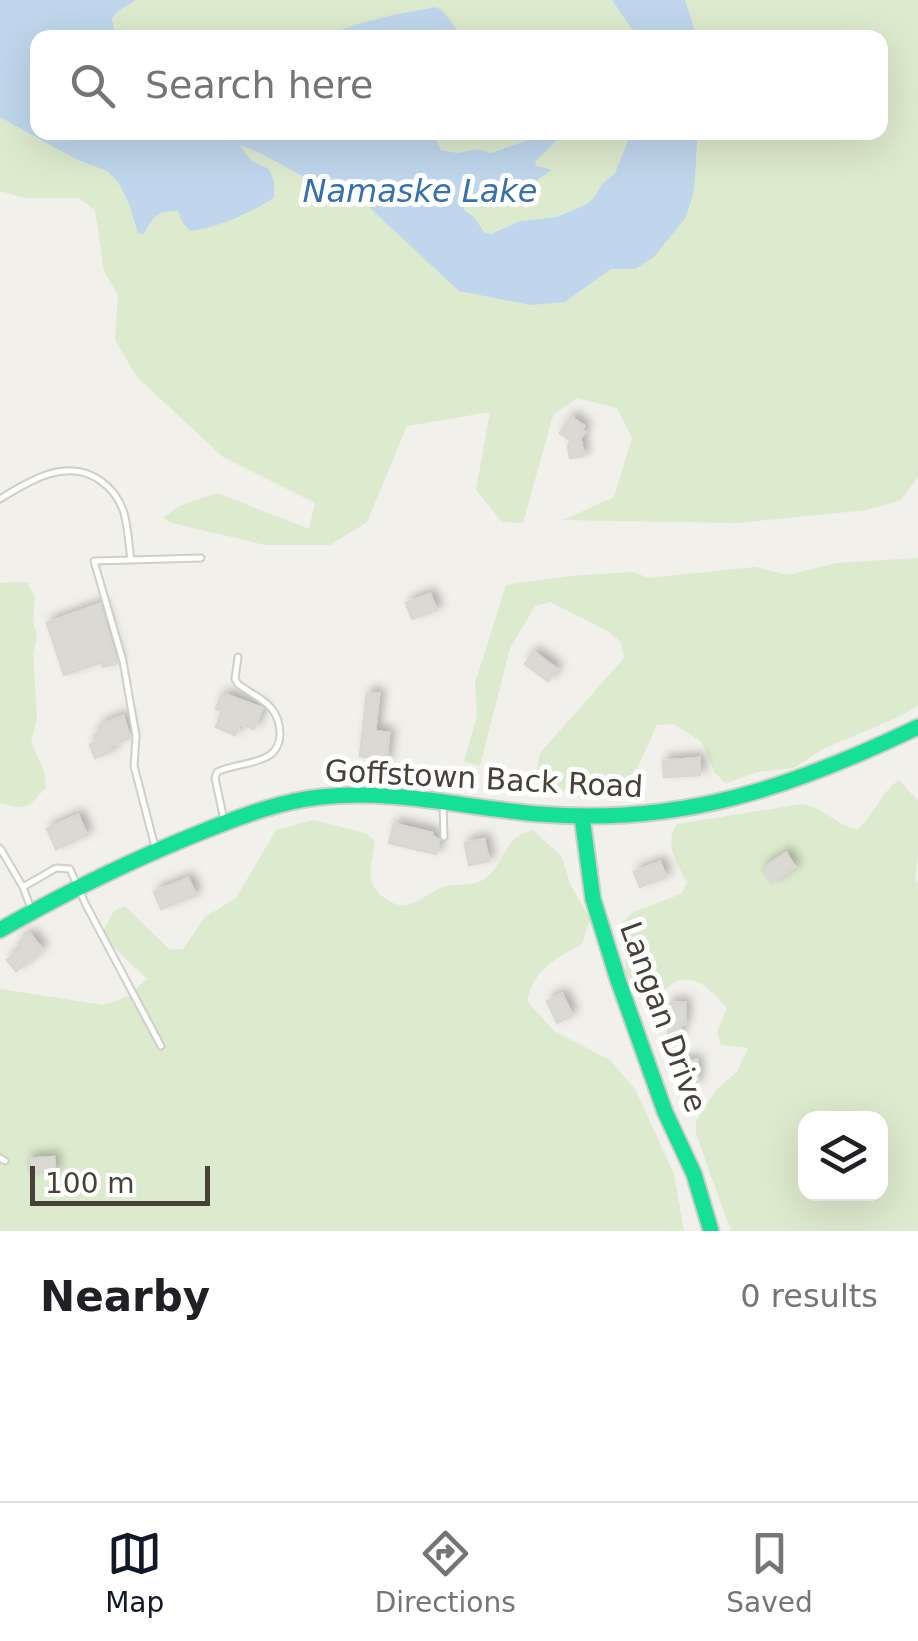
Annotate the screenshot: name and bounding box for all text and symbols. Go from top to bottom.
search box [30,30,888,140]
icon: search [65,58,120,113]
text: Search here [145,63,373,107]
water label: Namaske Lake [302,172,538,210]
street label: Goffstown Back Road [324,753,644,804]
street label: Langan Drive [613,917,714,1117]
map controls [798,1111,888,1201]
button: layers [798,1111,888,1201]
scale bar [30,1161,210,1206]
text: 100 m [45,1167,135,1200]
text: Nearby [40,1272,210,1321]
text: 0 results [740,1277,878,1315]
tab: Map [105,1526,164,1619]
tab: Directions [375,1526,516,1619]
tab: Saved [726,1526,813,1619]

